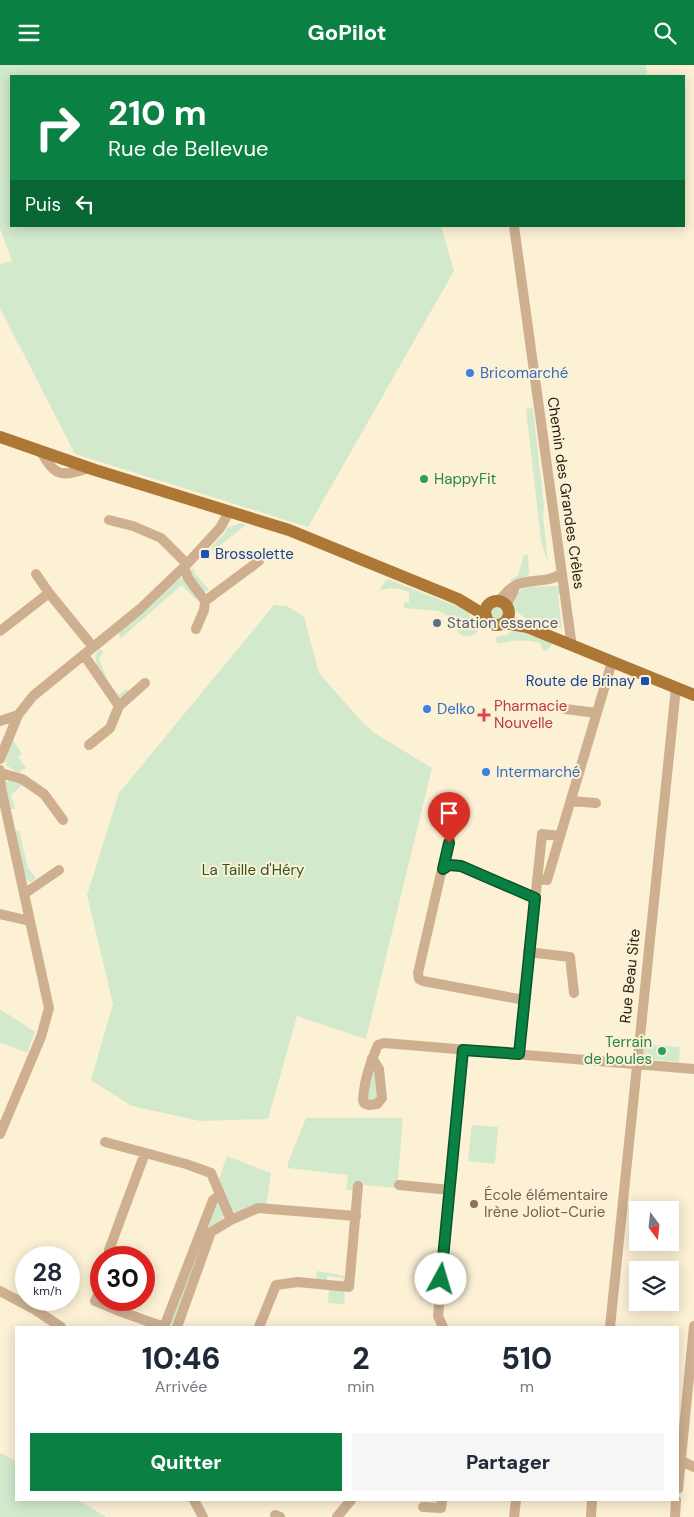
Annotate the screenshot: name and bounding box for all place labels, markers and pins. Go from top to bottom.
place label: Bricomarché [480,363,568,383]
marker: Bricomarché [464,367,476,379]
place label: HappyFit [434,469,497,489]
marker: HappyFit [418,473,430,485]
place label: Brossolette [215,544,294,564]
marker: Brossolette [199,548,211,560]
place label: Station essence [447,613,558,633]
marker: Station essence [431,617,443,629]
place label: Route de Brinay [526,671,636,691]
marker: Route de Brinay [639,675,651,687]
place label: Pharmacie Nouvelle [494,696,567,733]
place label: Delko [437,699,475,719]
marker: Delko [421,703,433,715]
marker: Pharmacie Nouvelle [478,709,490,721]
place label: Intermarché [496,762,580,782]
marker: Intermarché [480,766,492,778]
pin [428,792,470,843]
place label: Terrain de boules [584,1032,652,1069]
marker: Terrain de boules [656,1045,668,1057]
place label: École élémentaire Irène Joliot-Curie [484,1185,608,1222]
marker: École élémentaire Irène Joliot-Curie [468,1198,480,1210]

